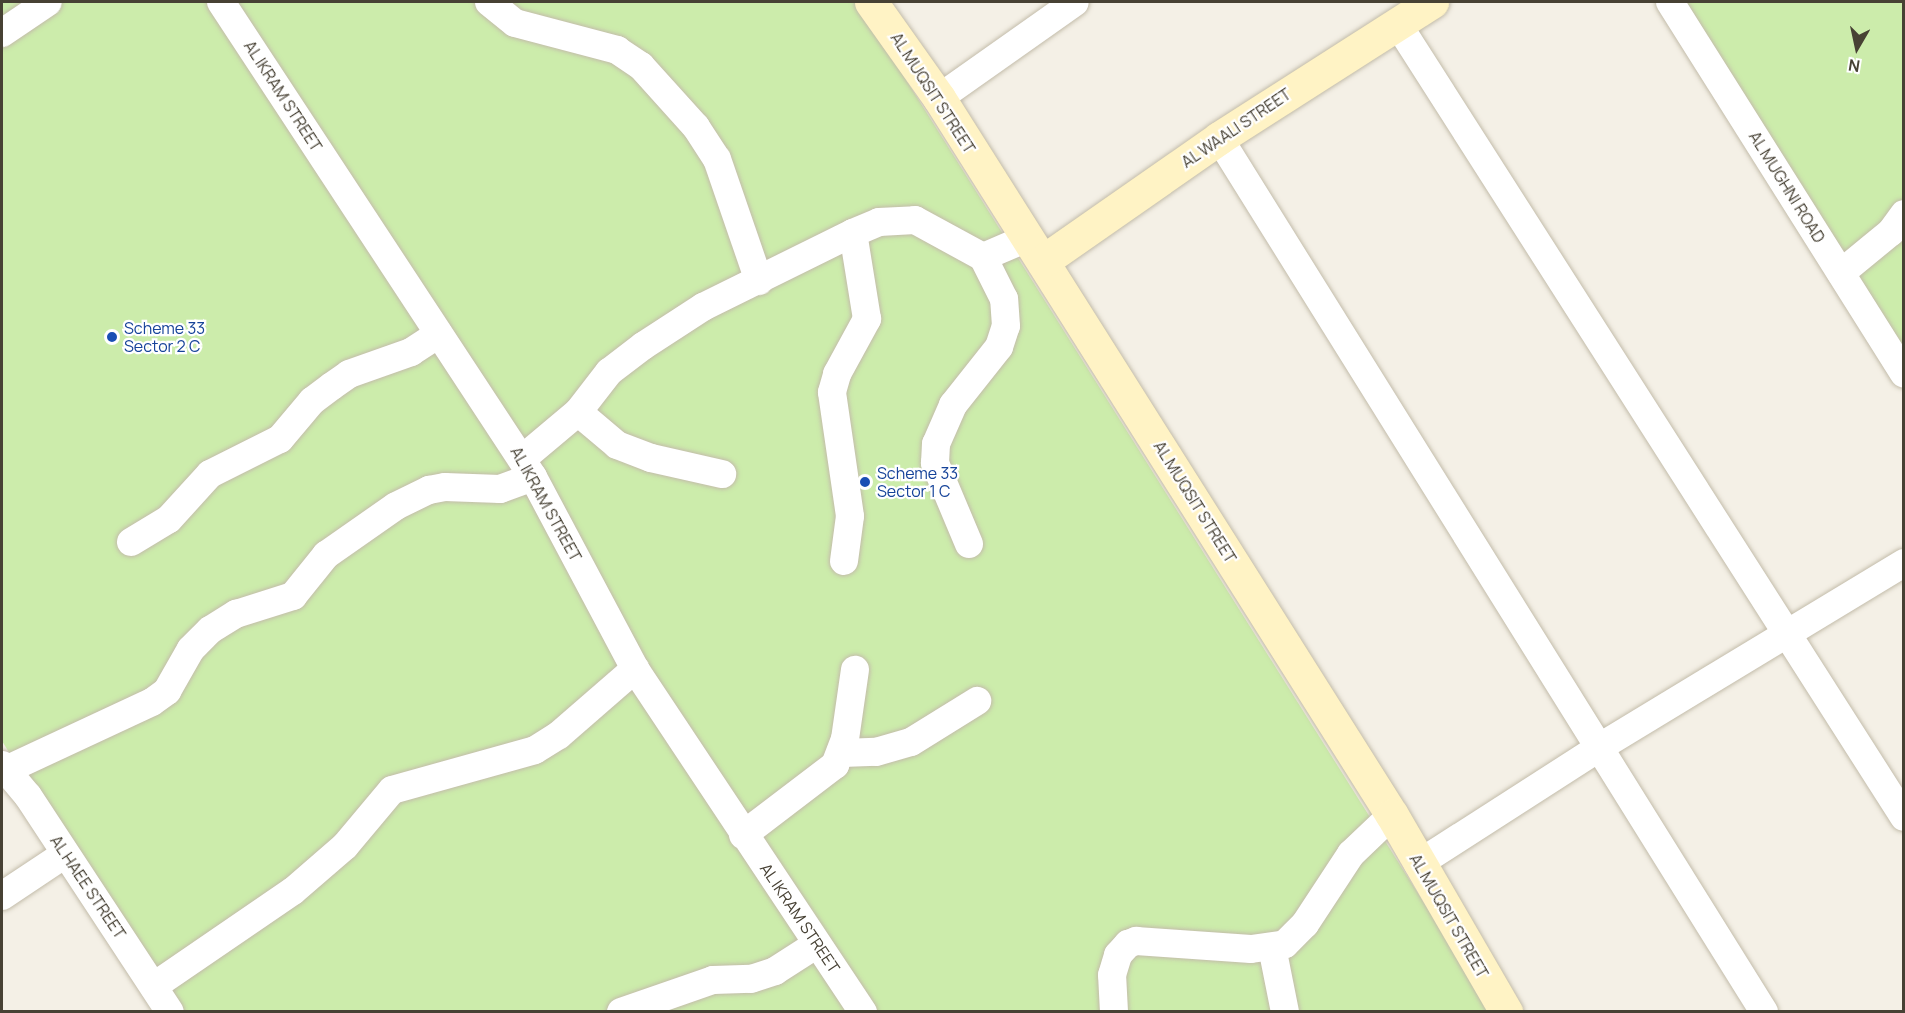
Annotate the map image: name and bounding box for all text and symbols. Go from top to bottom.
north arrow [1827,18,1887,78]
street label: AL MUQSIT STREET [886,28,980,158]
street label: AL IKRAM STREET [240,37,326,155]
text: N [1847,54,1862,78]
street label: AL WAALI STREET [1177,84,1295,172]
street label: AL MUGHNI ROAD [1745,127,1829,247]
place label: Scheme 33 Sector 2 C [124,318,205,356]
marker: Scheme 33 Sector 2 C [105,330,119,344]
street label: AL MUQSIT STREET [1149,437,1241,567]
street label: AL IKRAM STREET [506,443,586,565]
place label: Scheme 33 Sector 1 C [877,463,958,501]
marker: Scheme 33 Sector 1 C [858,475,872,489]
street label: AL HAEE STREET [46,831,130,943]
street label: AL MUQSIT STREET [1405,850,1493,982]
street label: AL IKRAM STREET [756,859,844,977]

